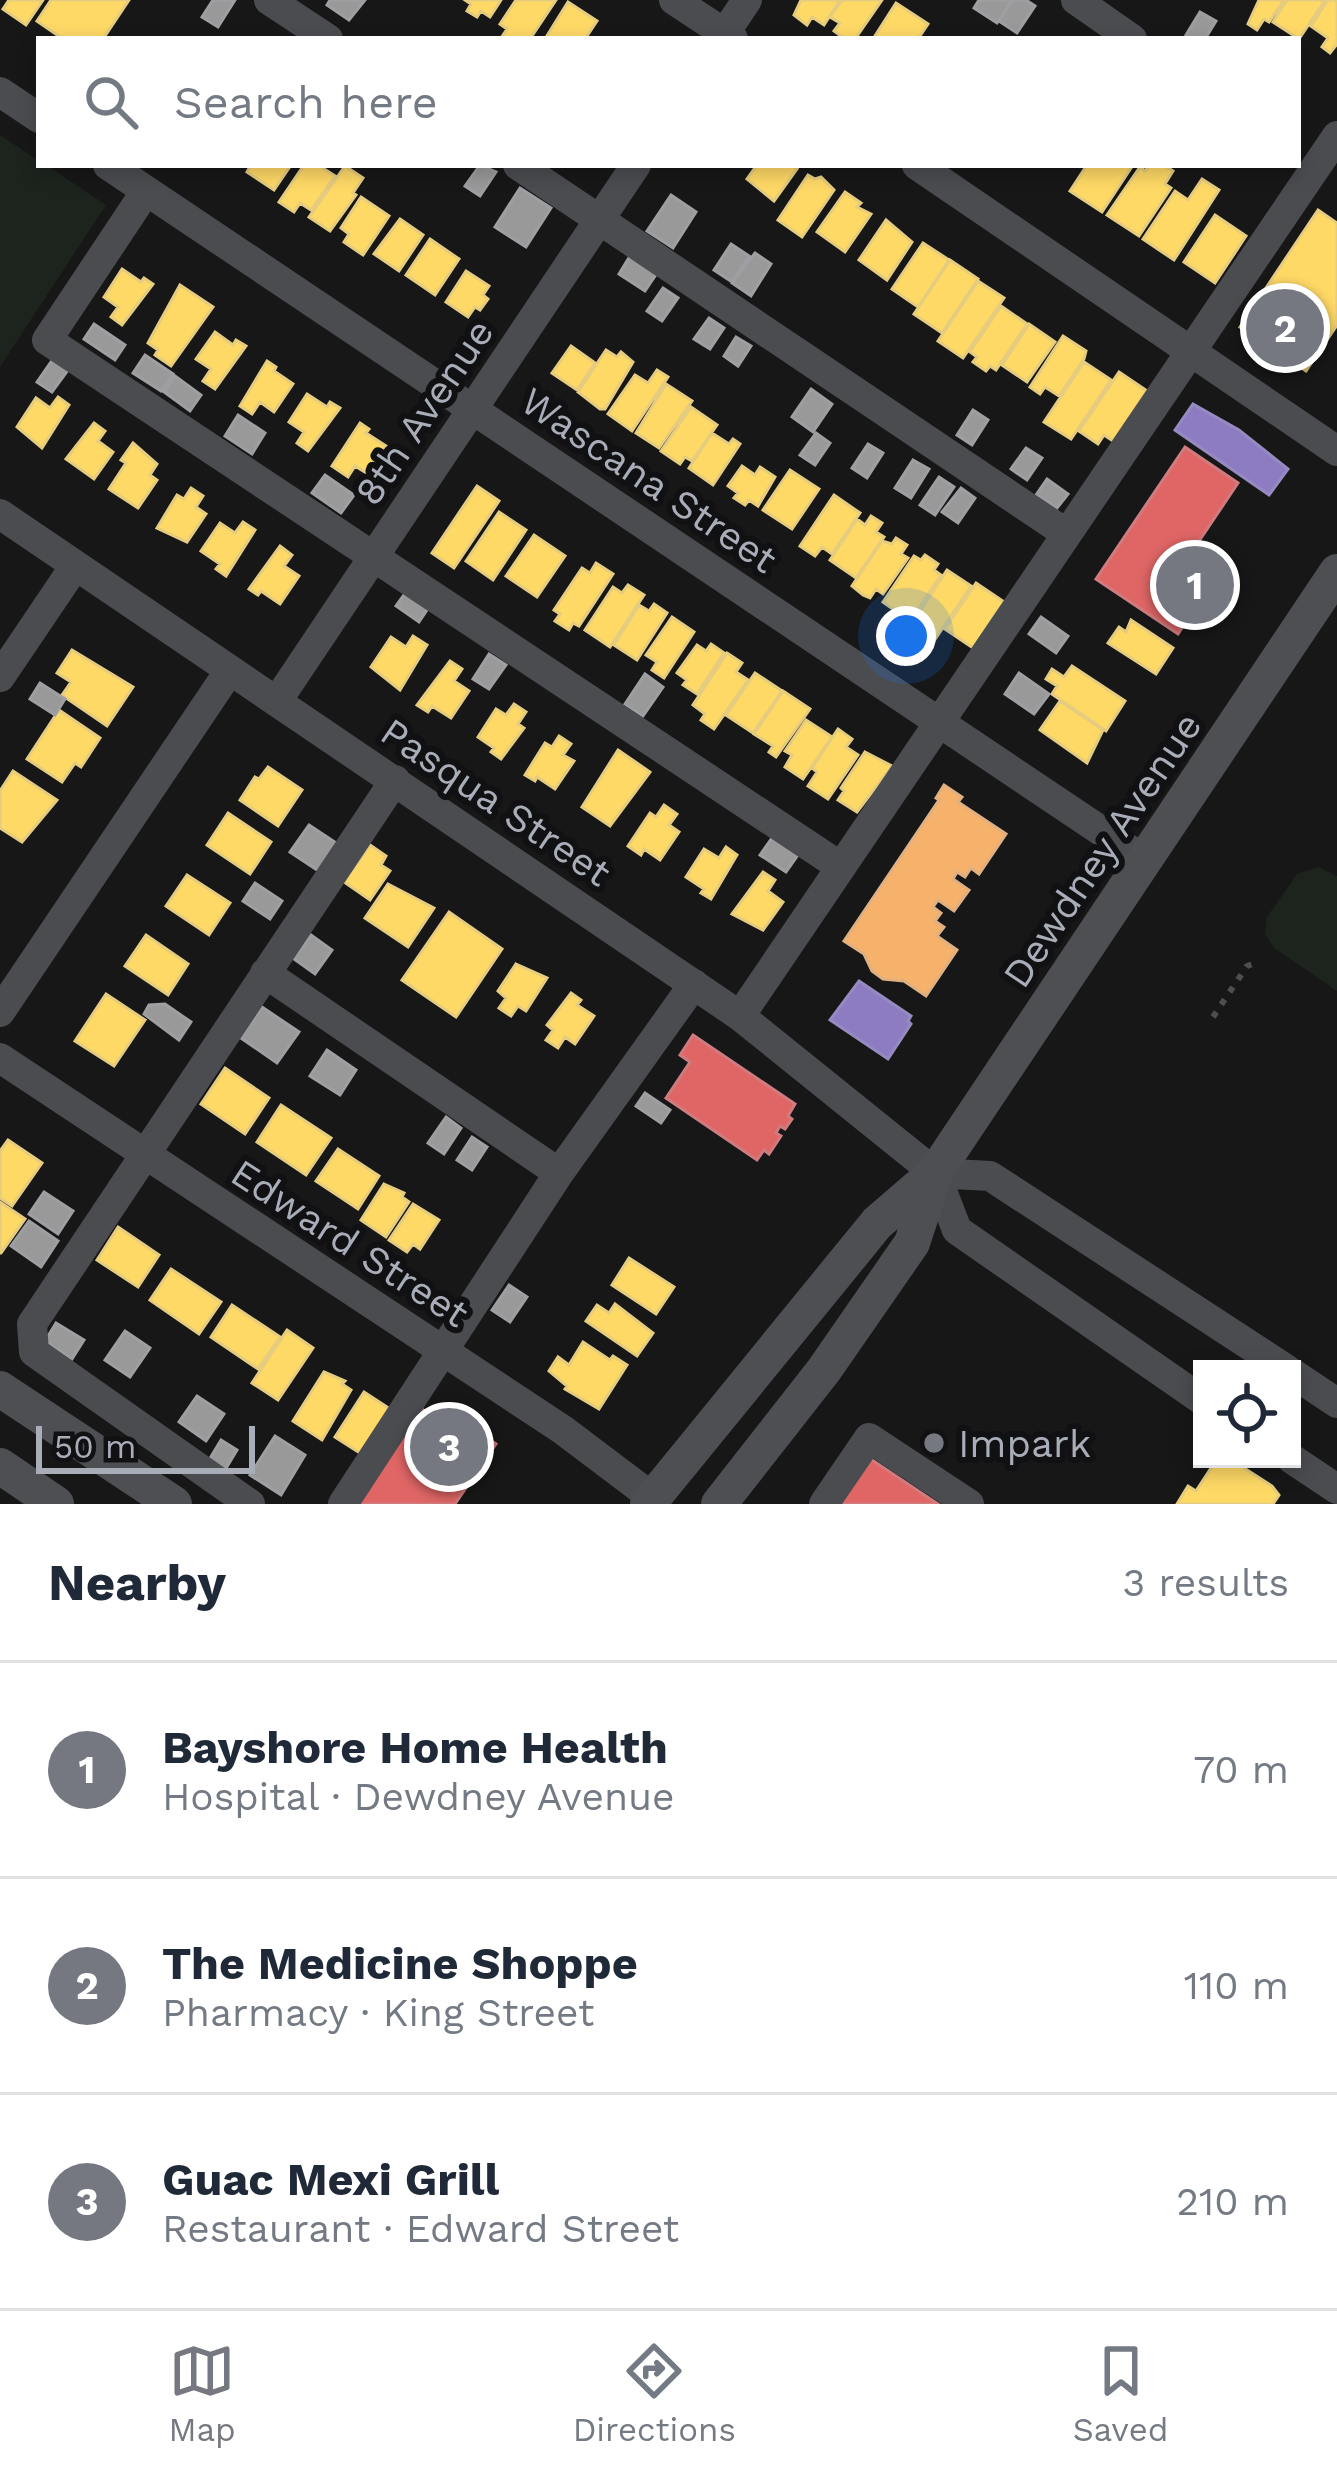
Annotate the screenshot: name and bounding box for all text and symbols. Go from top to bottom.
search box [36,36,1301,168]
icon: search [78,69,144,135]
text: Search here [174,76,438,129]
pin: 2 [1246,283,1324,373]
street label: 8th Avenue [345,311,503,513]
street label: Wascana Street [513,378,785,582]
pin: 1 [1156,540,1234,630]
your location [876,606,936,666]
street label: Dewdney Avenue [994,704,1210,996]
street label: Pasqua Street [373,709,619,895]
street label: Edward Street [223,1150,477,1336]
map controls [1193,1360,1301,1468]
button: locate [1193,1360,1301,1468]
pin: 3 [410,1402,488,1492]
scale bar [36,1420,255,1473]
place label: Impark [958,1421,1091,1466]
text: 50 m [54,1427,136,1466]
marker: Impark [921,1430,947,1456]
text: Nearby [48,1553,226,1612]
text: 3 results [1123,1560,1289,1605]
text: Bayshore Home Health [162,1721,668,1774]
text: 1 [79,1747,95,1792]
text: 70 m [1193,1747,1289,1792]
text: Hospital · Dewdney Avenue [162,1774,675,1819]
text: The Medicine Shoppe [162,1937,638,1990]
text: 2 [75,1963,99,2008]
text: 110 m [1184,1963,1289,2008]
text: Pharmacy · King Street [162,1990,594,2035]
text: Guac Mexi Grill [162,2153,499,2206]
text: 3 [75,2179,99,2224]
text: 210 m [1176,2179,1289,2224]
text: Restaurant · Edward Street [162,2206,679,2251]
tab: Map [168,2338,236,2449]
tab: Directions [573,2338,736,2449]
tab: Saved [1073,2338,1169,2449]

